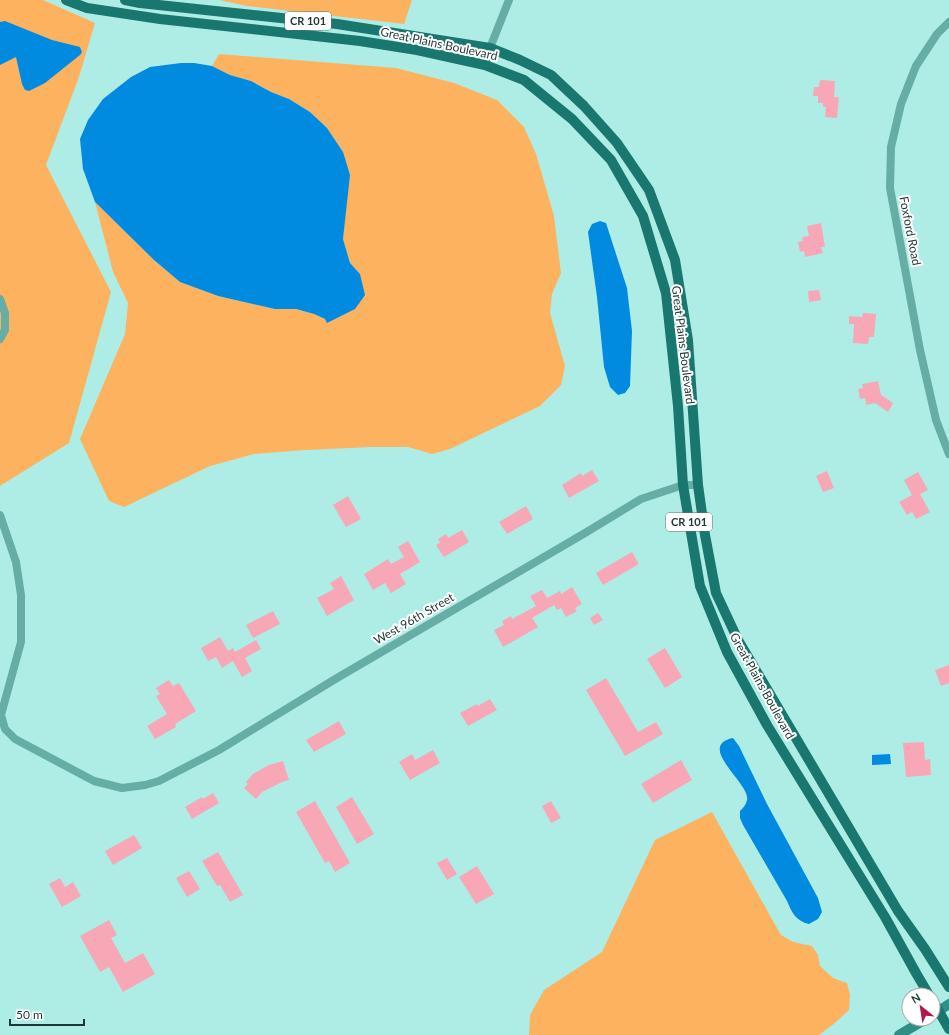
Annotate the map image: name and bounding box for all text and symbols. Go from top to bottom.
road number: CR 101 [285,12,331,30]
street label: Great Plains Boulevard [379,24,499,63]
street label: Foxford Road [896,195,925,267]
street label: Great Plains Boulevard [669,285,698,405]
road number: CR 101 [666,513,712,531]
street label: West 96th Street [371,589,457,648]
street label: Great Plains Boulevard [727,630,798,742]
north arrow [901,987,941,1027]
text: N [909,990,923,1006]
scale bar [10,1001,84,1027]
text: 50 m [16,1007,43,1022]

